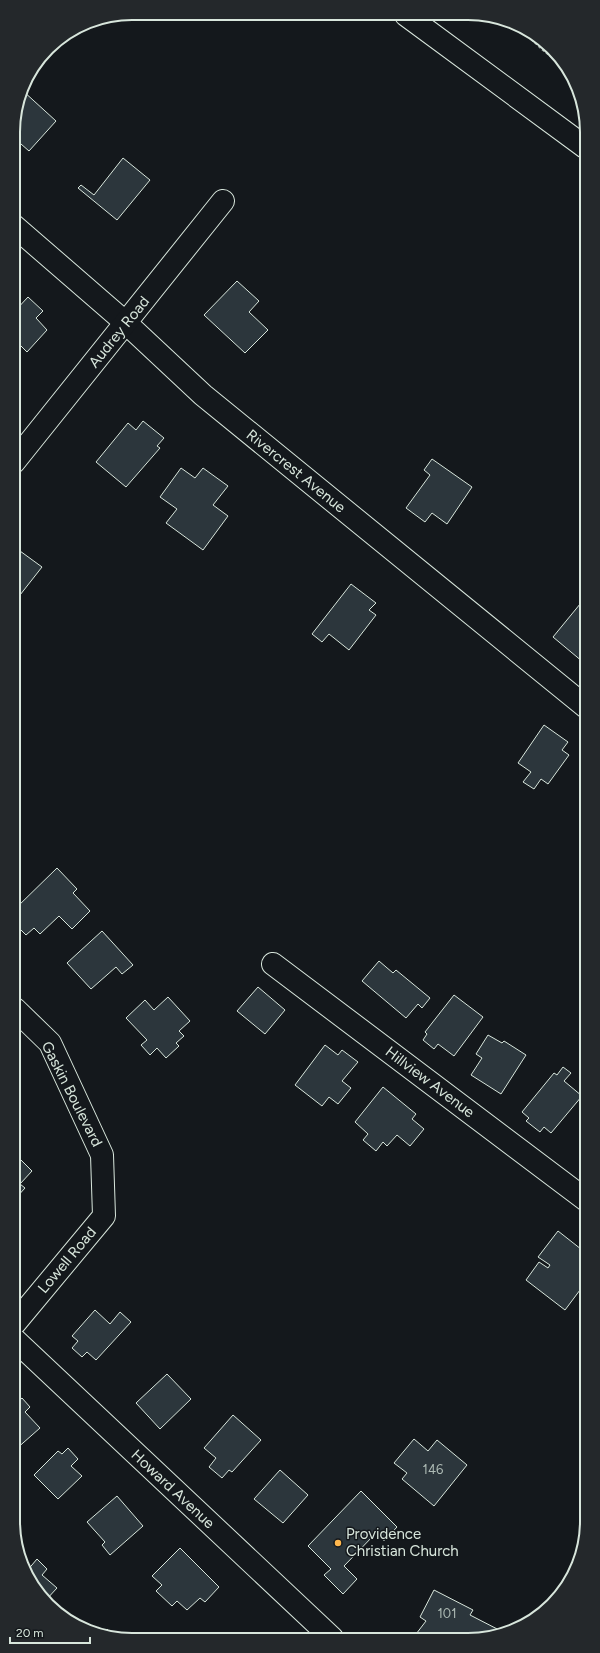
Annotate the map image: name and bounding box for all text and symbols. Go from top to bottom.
street label: Audrey Road [85,293,153,371]
street label: Rivercrest Avenue [243,426,349,516]
street label: Gaskin Boulevard [38,1038,106,1150]
street label: Hillview Avenue [382,1043,478,1121]
street label: Lowell Road [34,1223,100,1297]
street label: Howard Avenue [128,1446,218,1532]
house number: 146 [423,1462,443,1477]
place label: Providence Christian Church [346,1525,459,1560]
marker: Providence Christian Church [333,1538,343,1548]
house number: 101 [437,1606,457,1621]
scale bar [10,1619,90,1645]
text: 20 m [16,1626,44,1640]

